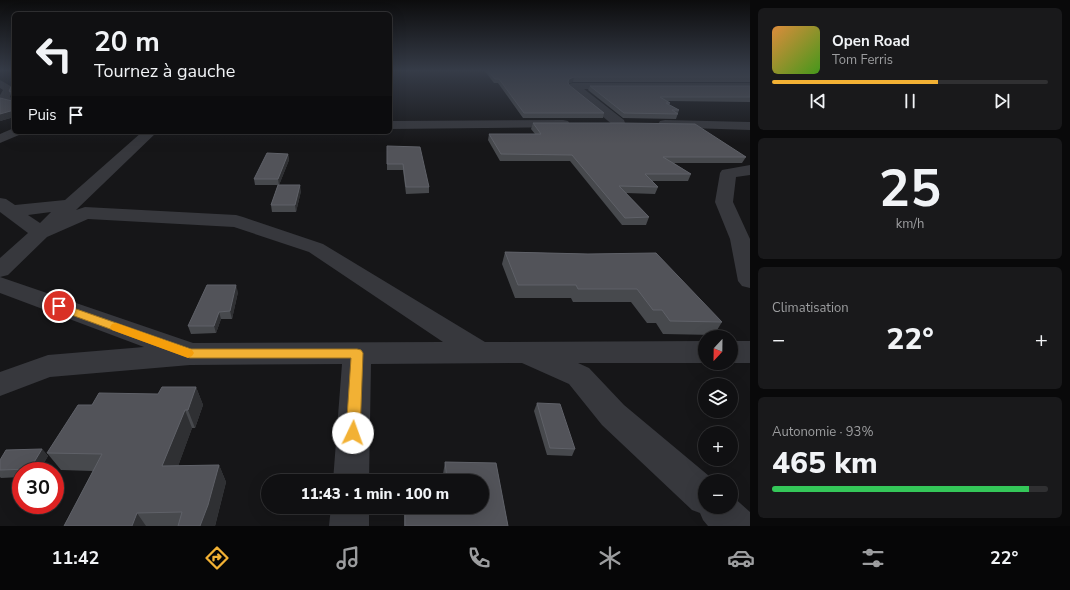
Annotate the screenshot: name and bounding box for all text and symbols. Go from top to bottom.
text: 20 m [94,23,160,61]
icon: left [28,28,80,80]
text: Open Road [832,31,910,51]
text: Tom Ferris [832,51,893,69]
text: Tournez à gauche [94,59,235,83]
icon: previous [807,90,829,112]
icon: pause [899,90,921,112]
icon: next [991,90,1013,112]
icon: arrive [65,104,87,126]
text: Puis [28,105,57,125]
text: 25 [879,153,941,224]
text: km/h [896,215,924,233]
pin [42,289,76,323]
icon: arrive [48,295,70,317]
text: Climatisation [772,299,849,317]
text: 22° [886,319,934,360]
text: − [772,325,785,355]
text: + [1035,325,1048,355]
north arrow [698,330,738,370]
map controls [698,330,738,514]
button: layers [698,378,738,418]
position arrow [332,412,374,454]
text: Autonomie · 93% [772,423,874,441]
button: + [698,426,738,466]
text: 465 km [772,443,878,484]
speed limit sign: 30 [12,462,64,514]
button: − [698,474,738,514]
text: 11:43 · 1 min · 100 m [301,484,449,504]
icon: directions [203,544,231,572]
icon: music [334,544,362,572]
icon: phone [465,544,493,572]
icon: climate [596,544,624,572]
icon: car [727,544,755,572]
icon: filters [859,544,887,572]
text: 11:42 [52,546,99,570]
text: 22° [990,546,1018,570]

